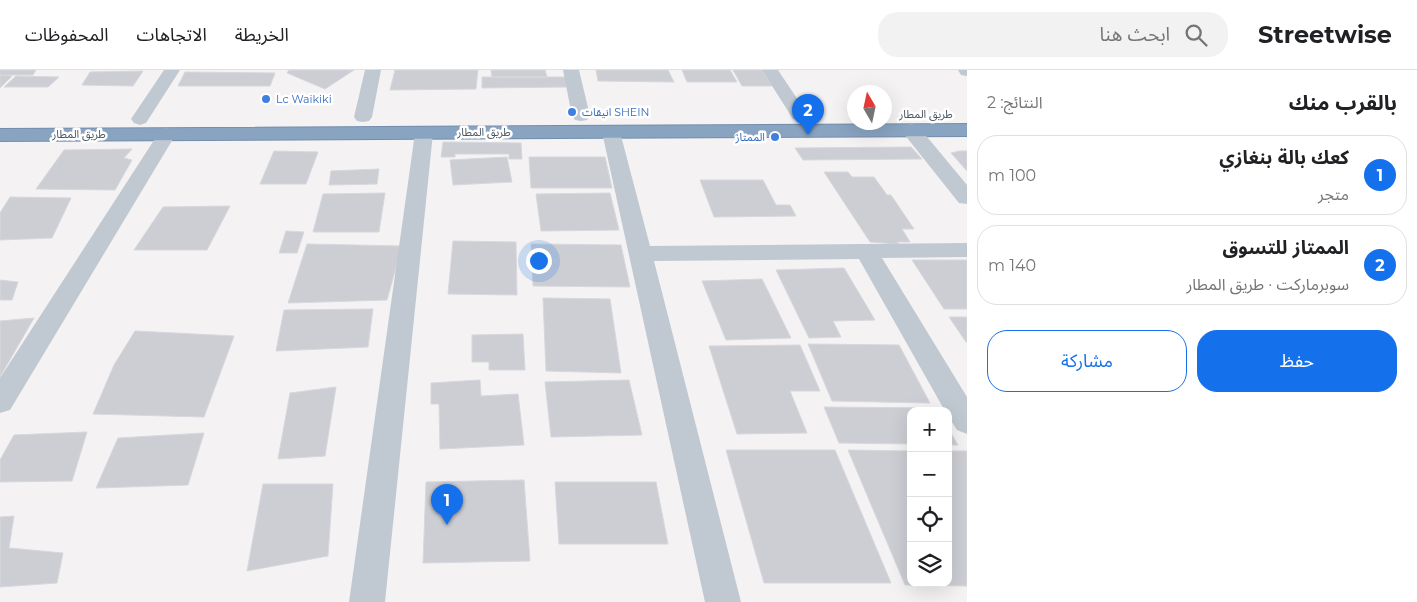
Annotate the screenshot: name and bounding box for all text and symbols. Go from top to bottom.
search box [878,12,1228,57]
text: Streetwise [1258,20,1392,49]
icon: search [1182,21,1210,49]
text: ابحث هنا [1100,23,1170,46]
text: المحفوظات [25,24,109,46]
text: الاتجاهات [137,24,207,46]
text: الخريطة [235,24,289,46]
north arrow [847,85,892,130]
text: بالقرب منك [1289,90,1397,115]
place label: Lc Waikiki [276,92,332,106]
marker: Lc Waikiki [260,93,272,105]
text: النتائج: 2 [987,93,1042,112]
pin: 2 [792,94,824,135]
place label: انيقات SHEIN [582,105,649,119]
marker: انيقات SHEIN [566,106,578,118]
street label: طريق المطار [898,107,953,121]
street label: طريق المطار [456,125,511,139]
street label: طريق المطار [51,127,106,141]
place label: الممتاز [734,130,765,144]
marker: الممتاز [769,131,781,143]
text: كعك بالة بنغازي [1219,146,1349,169]
text: 100 m [988,166,1036,185]
text: 1 [1377,166,1383,185]
text: متجر [1318,185,1349,204]
text: الممتاز للتسوق [1222,236,1349,259]
your location [526,248,552,274]
text: 140 m [988,256,1036,275]
text: 2 [1375,256,1385,275]
text: سوبرماركت · طريق المطار [1186,275,1349,294]
button: مشاركة [987,330,1187,392]
button: حفظ [1197,330,1397,392]
map controls [907,407,952,587]
button: + [907,407,952,452]
button: − [907,452,952,497]
pin: 1 [431,484,463,525]
button: locate [907,497,952,542]
button: layers [907,542,952,587]

